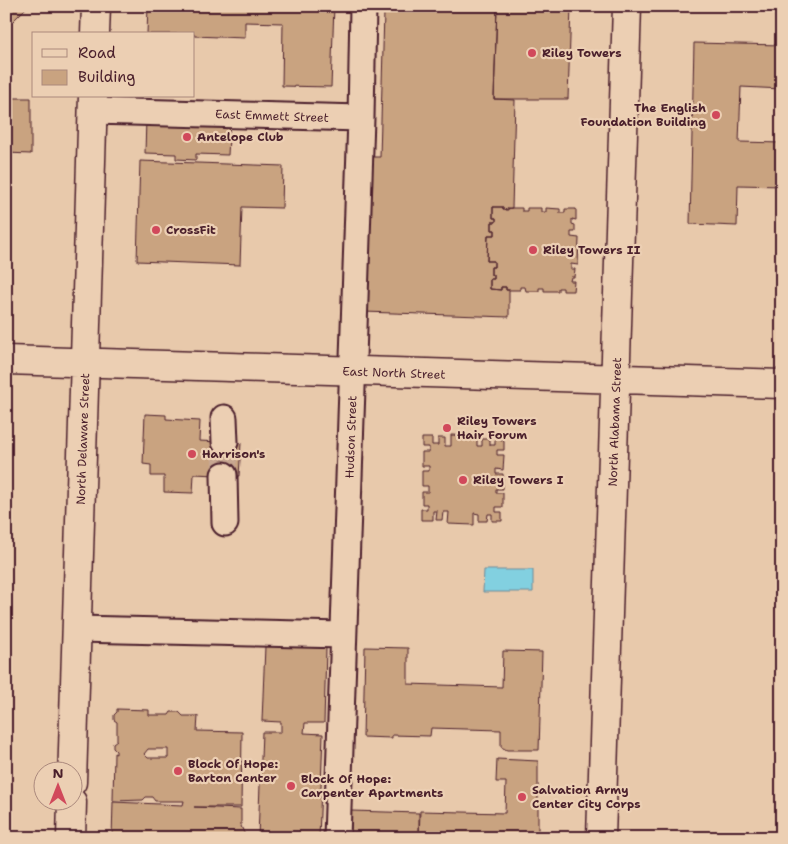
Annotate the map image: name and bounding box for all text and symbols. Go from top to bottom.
legend [32,32,195,98]
text: Road [78,43,116,63]
place label: Riley Towers [542,45,622,61]
marker: Riley Towers [526,47,538,59]
text: Building [78,67,135,87]
place label: The English Foundation Building [580,100,706,130]
street label: East Emmett Street [215,106,329,126]
marker: The English Foundation Building [710,109,722,121]
place label: Antelope Club [197,129,284,145]
marker: Antelope Club [181,131,193,143]
place label: CrossFit [166,222,216,238]
marker: CrossFit [150,224,162,236]
place label: Riley Towers II [543,242,641,258]
marker: Riley Towers II [527,244,539,256]
street label: North Alabama Street [605,357,625,487]
street label: East North Street [342,363,446,383]
street label: North Delaware Street [73,373,93,505]
street label: Hudson Street [342,395,360,479]
place label: Riley Towers Hair Forum [457,413,537,443]
marker: Riley Towers Hair Forum [441,422,453,434]
place label: Harrison's [202,446,265,462]
marker: Harrison's [186,448,198,460]
place label: Riley Towers I [473,472,564,488]
marker: Riley Towers I [457,474,469,486]
place label: Block Of Hope: Barton Center [188,756,278,786]
north arrow [32,762,82,812]
text: N [52,764,64,782]
marker: Block Of Hope: Barton Center [172,765,184,777]
place label: Block Of Hope: Carpenter Apartments [301,771,443,801]
marker: Block Of Hope: Carpenter Apartments [285,780,297,792]
place label: Salvation Army Center City Corps [532,782,641,812]
marker: Salvation Army Center City Corps [516,791,528,803]

